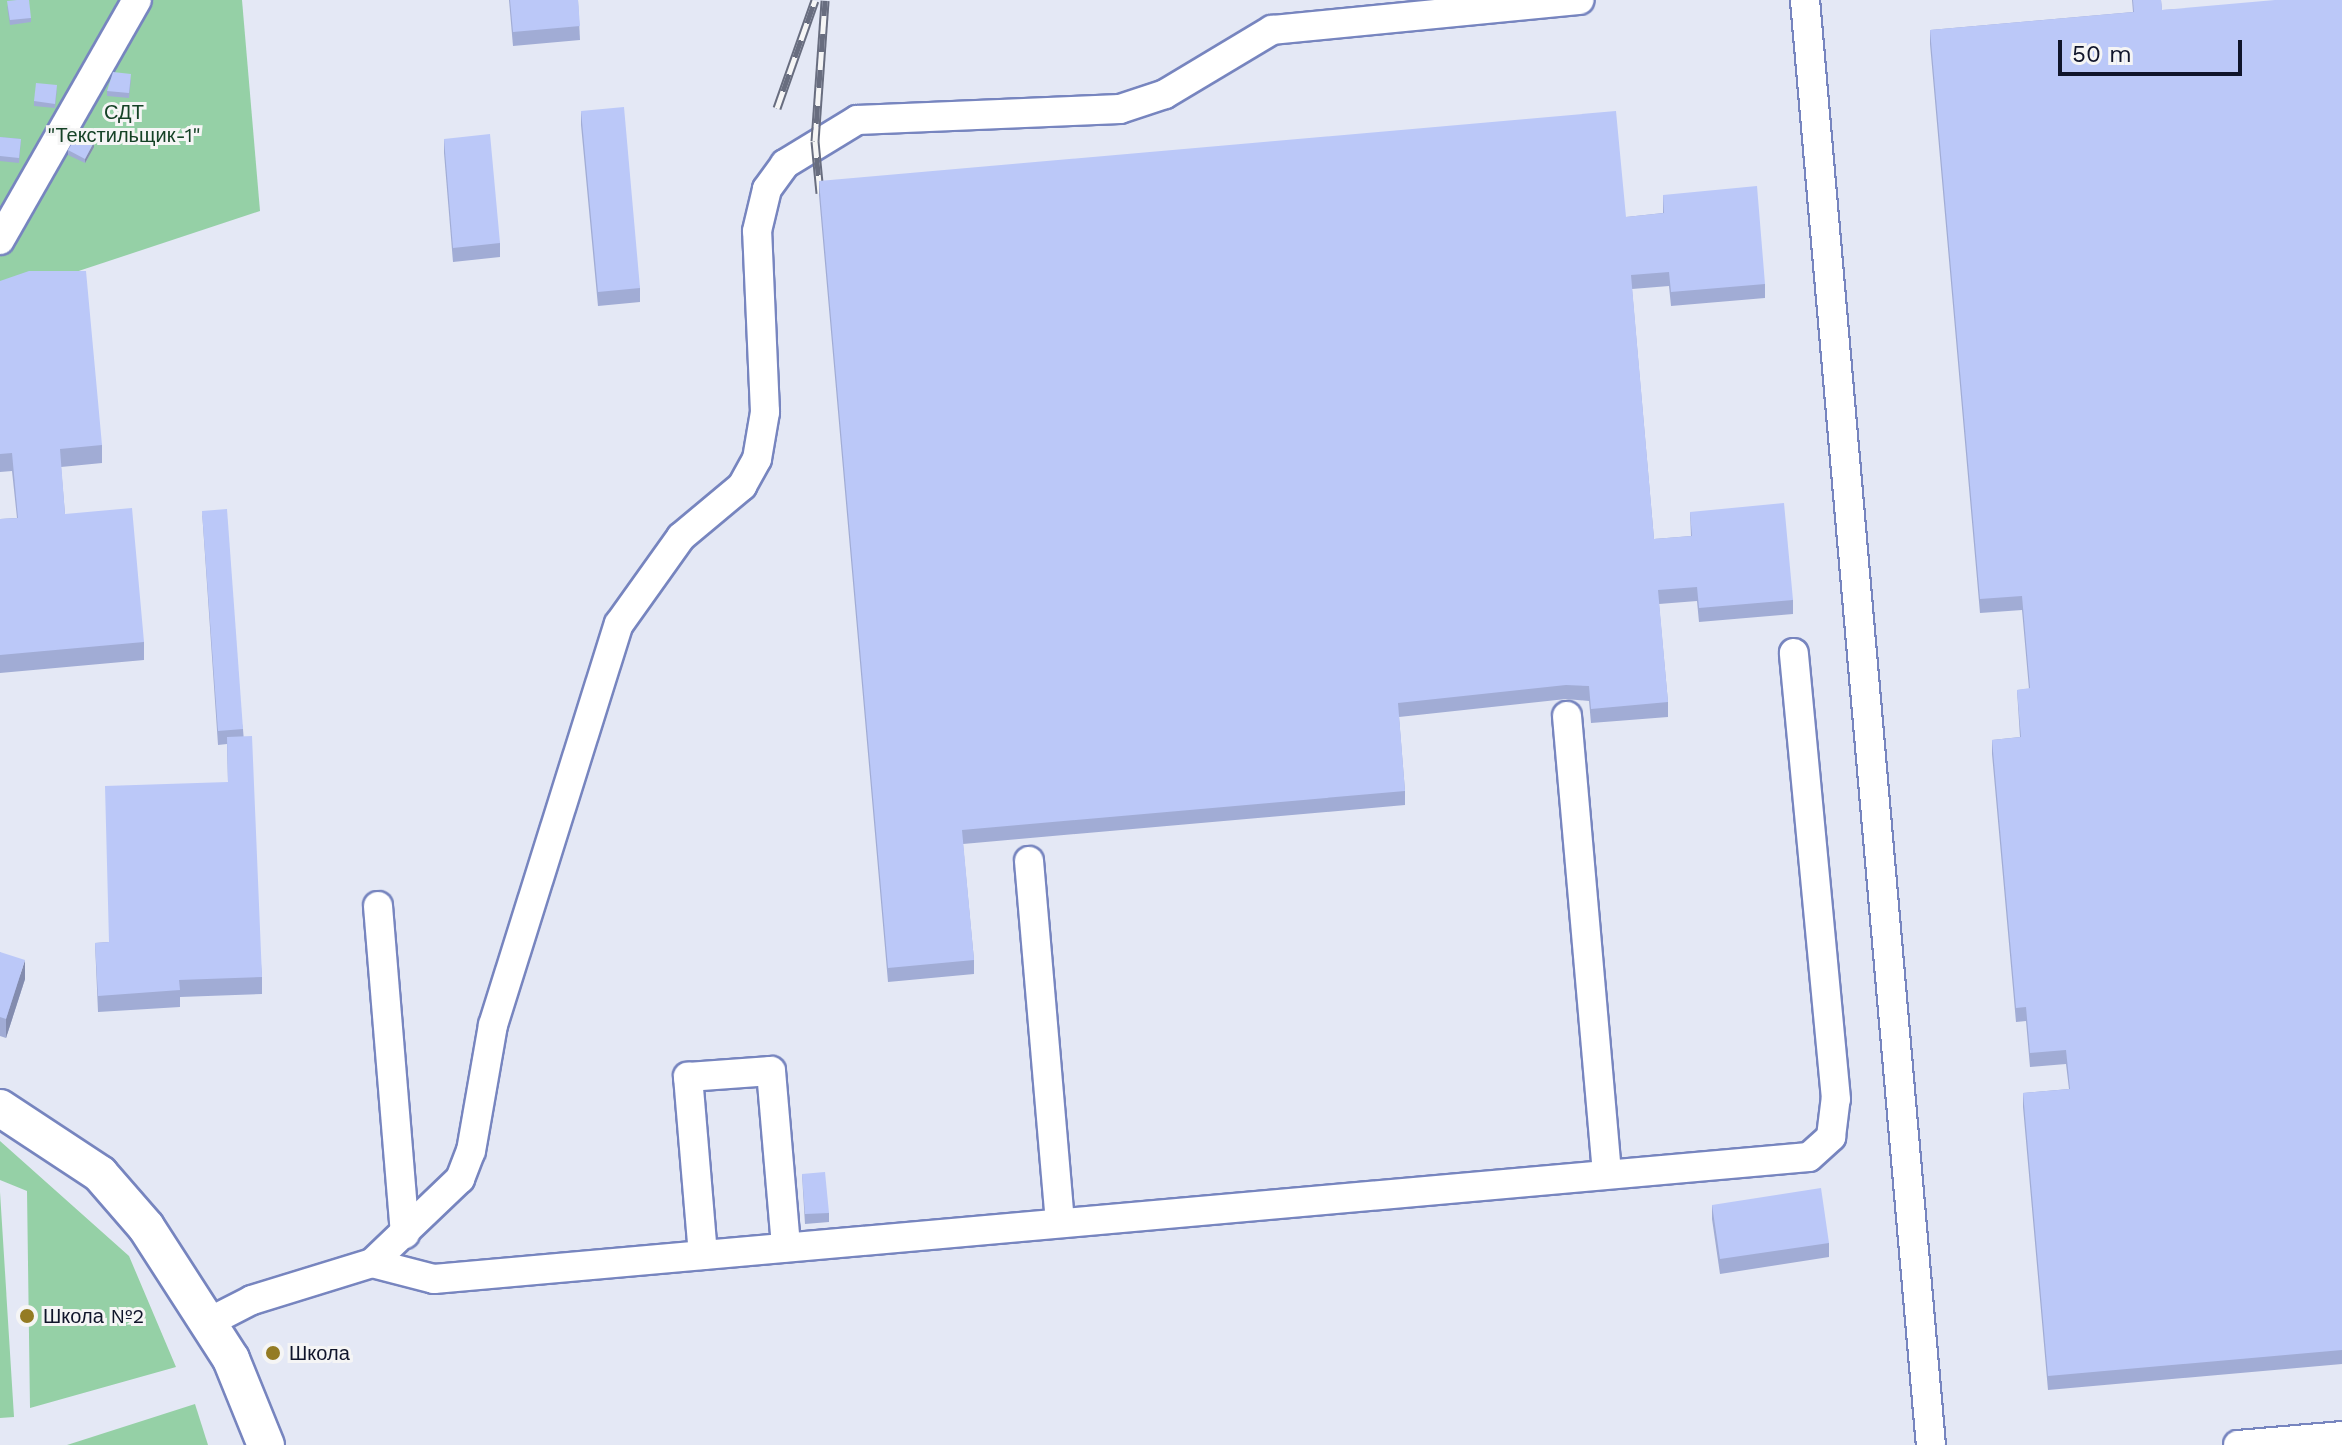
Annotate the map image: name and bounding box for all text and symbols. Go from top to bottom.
scale bar [2062,24,2246,74]
text: 50 m [2072,40,2132,68]
park label: СДТ "Текстильщик-1" [47,101,201,148]
place label: Школа №2 [43,1304,144,1328]
marker: Школа №2 [18,1307,36,1325]
place label: Школа [289,1341,350,1365]
marker: Школа [264,1344,282,1362]

